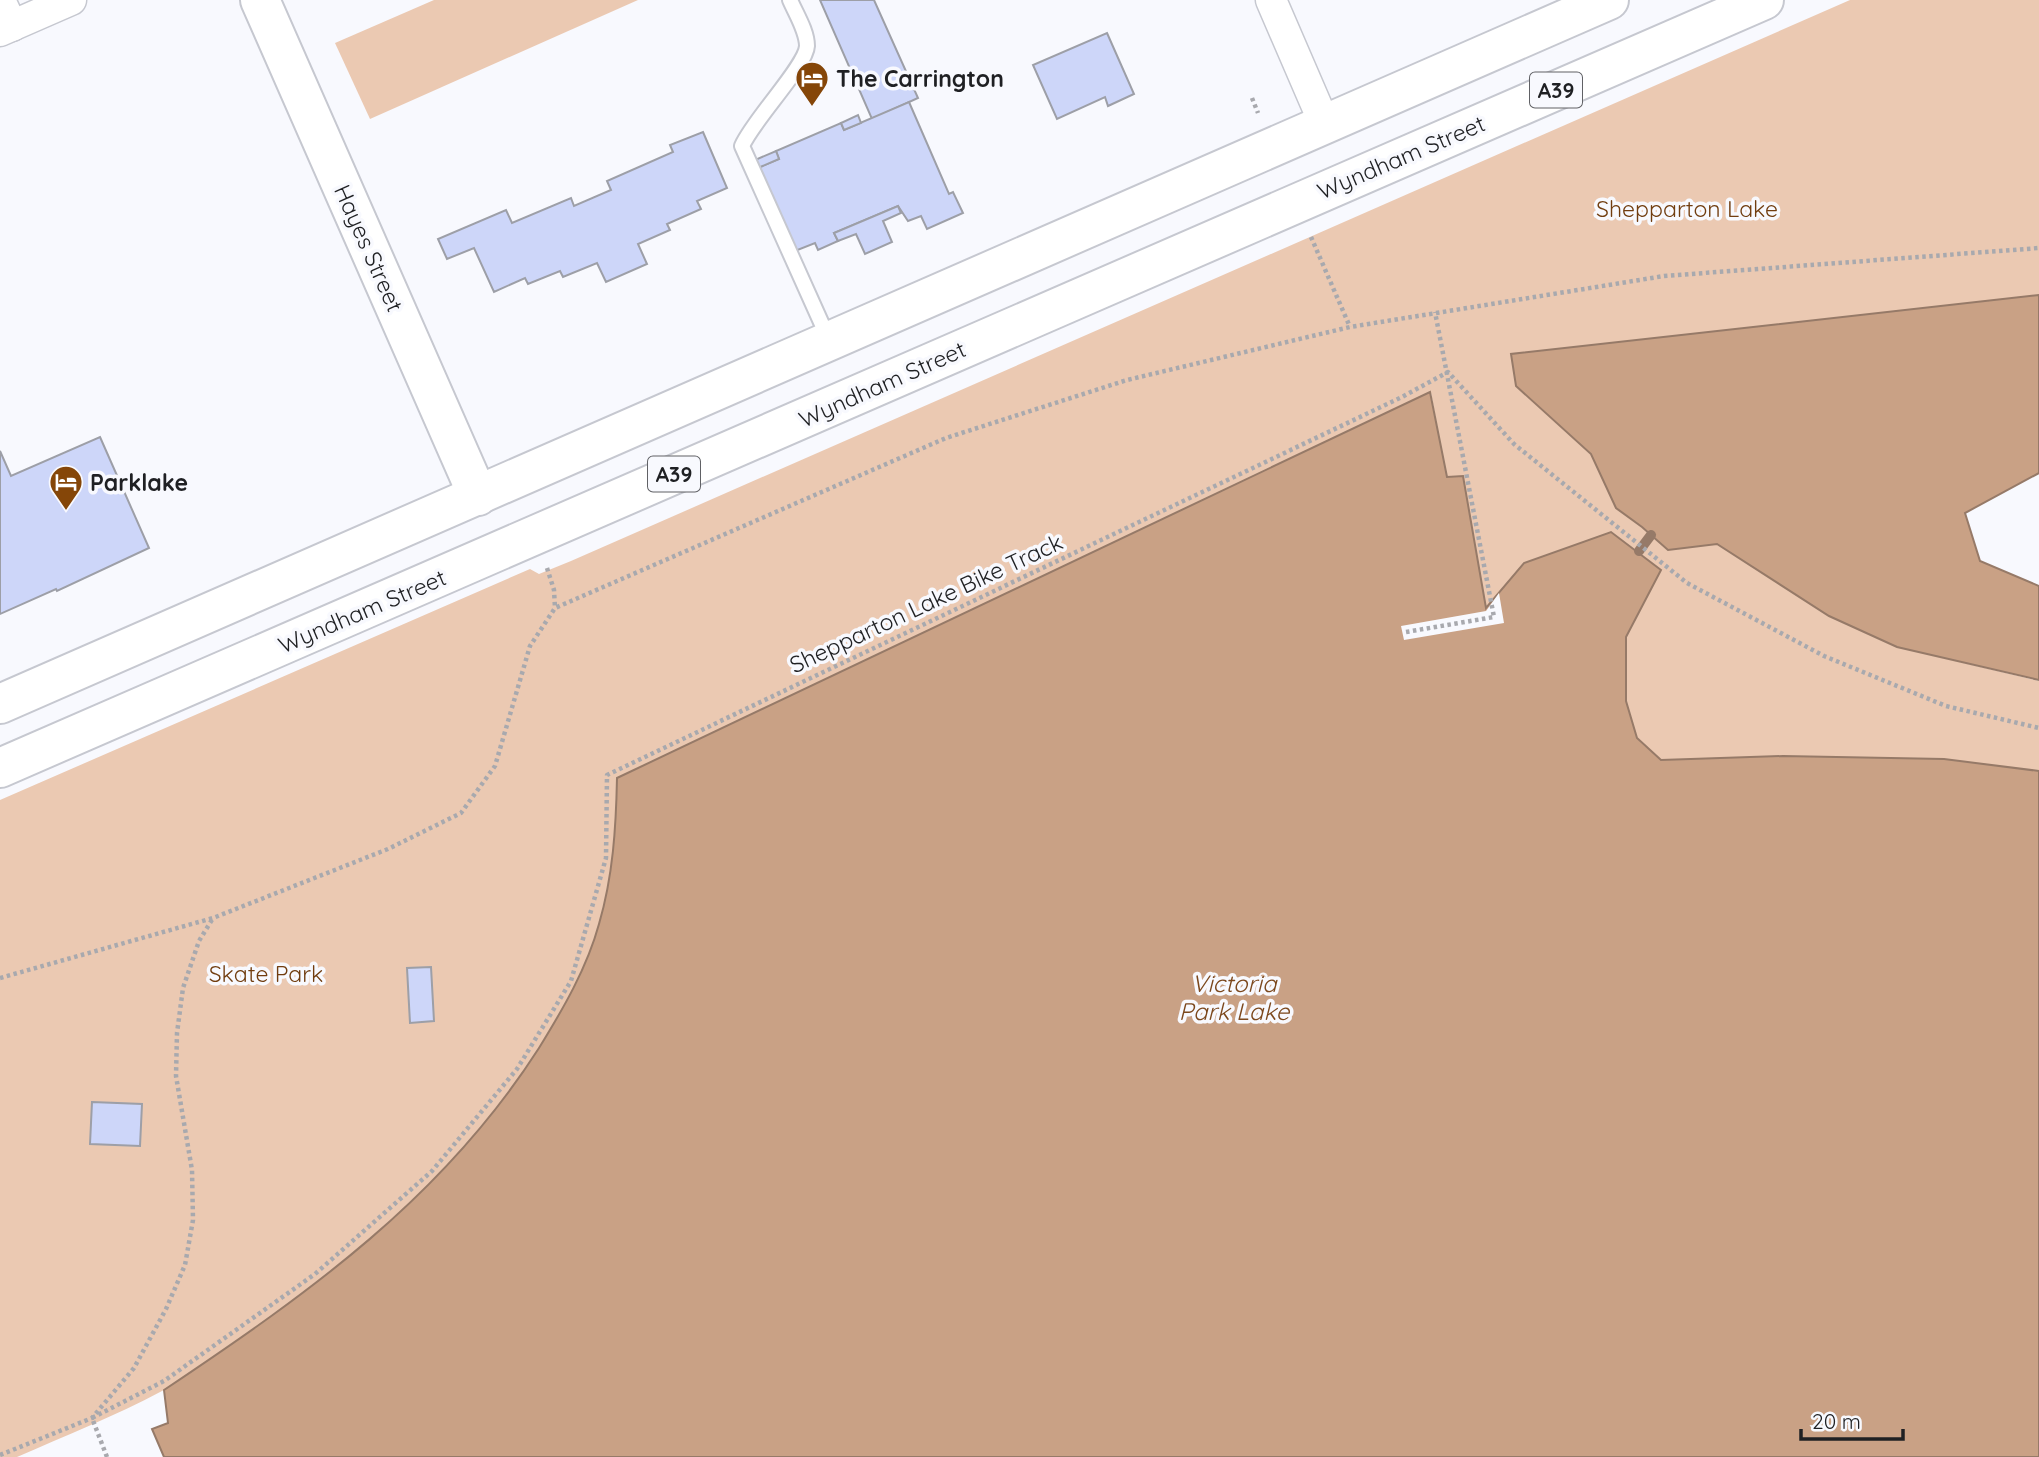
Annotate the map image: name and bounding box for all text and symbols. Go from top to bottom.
hotel icon: The Carrington [793,59,831,108]
place label: The Carrington [836,64,1004,93]
road number: A39 [1530,72,1582,108]
street label: Wyndham Street [1313,108,1490,205]
street label: Hayes Street [328,180,410,316]
park label: Shepparton Lake [1596,194,1778,223]
street label: Wyndham Street [794,334,970,434]
road number: A39 [648,456,700,491]
hotel icon: Parklake [47,463,85,512]
place label: Parklake [90,468,188,497]
street label: Shepparton Lake Bike Track [785,527,1067,679]
street label: Wyndham Street [274,562,451,659]
park label: Skate Park [209,959,323,988]
water label: Victoria Park Lake [1179,968,1291,1026]
scale bar [1801,1398,1902,1442]
text: 20 m [1812,1408,1861,1434]

